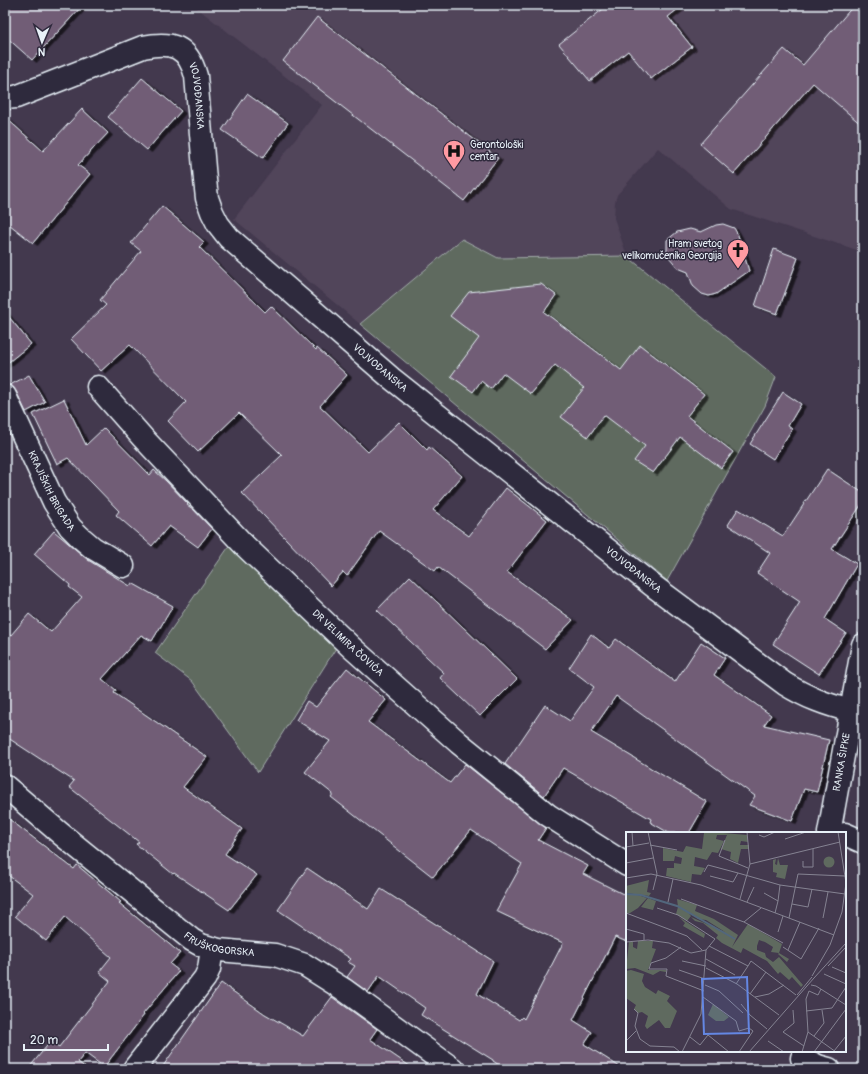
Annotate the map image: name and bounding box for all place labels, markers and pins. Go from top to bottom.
hospital icon: Gerontološki centar [441,138,467,171]
place label: Gerontološki centar [470,139,524,163]
church icon: Hram svetog velikomučenika Georgija [725,237,751,270]
place label: Hram svetog velikomučenika Georgija [621,238,722,262]

